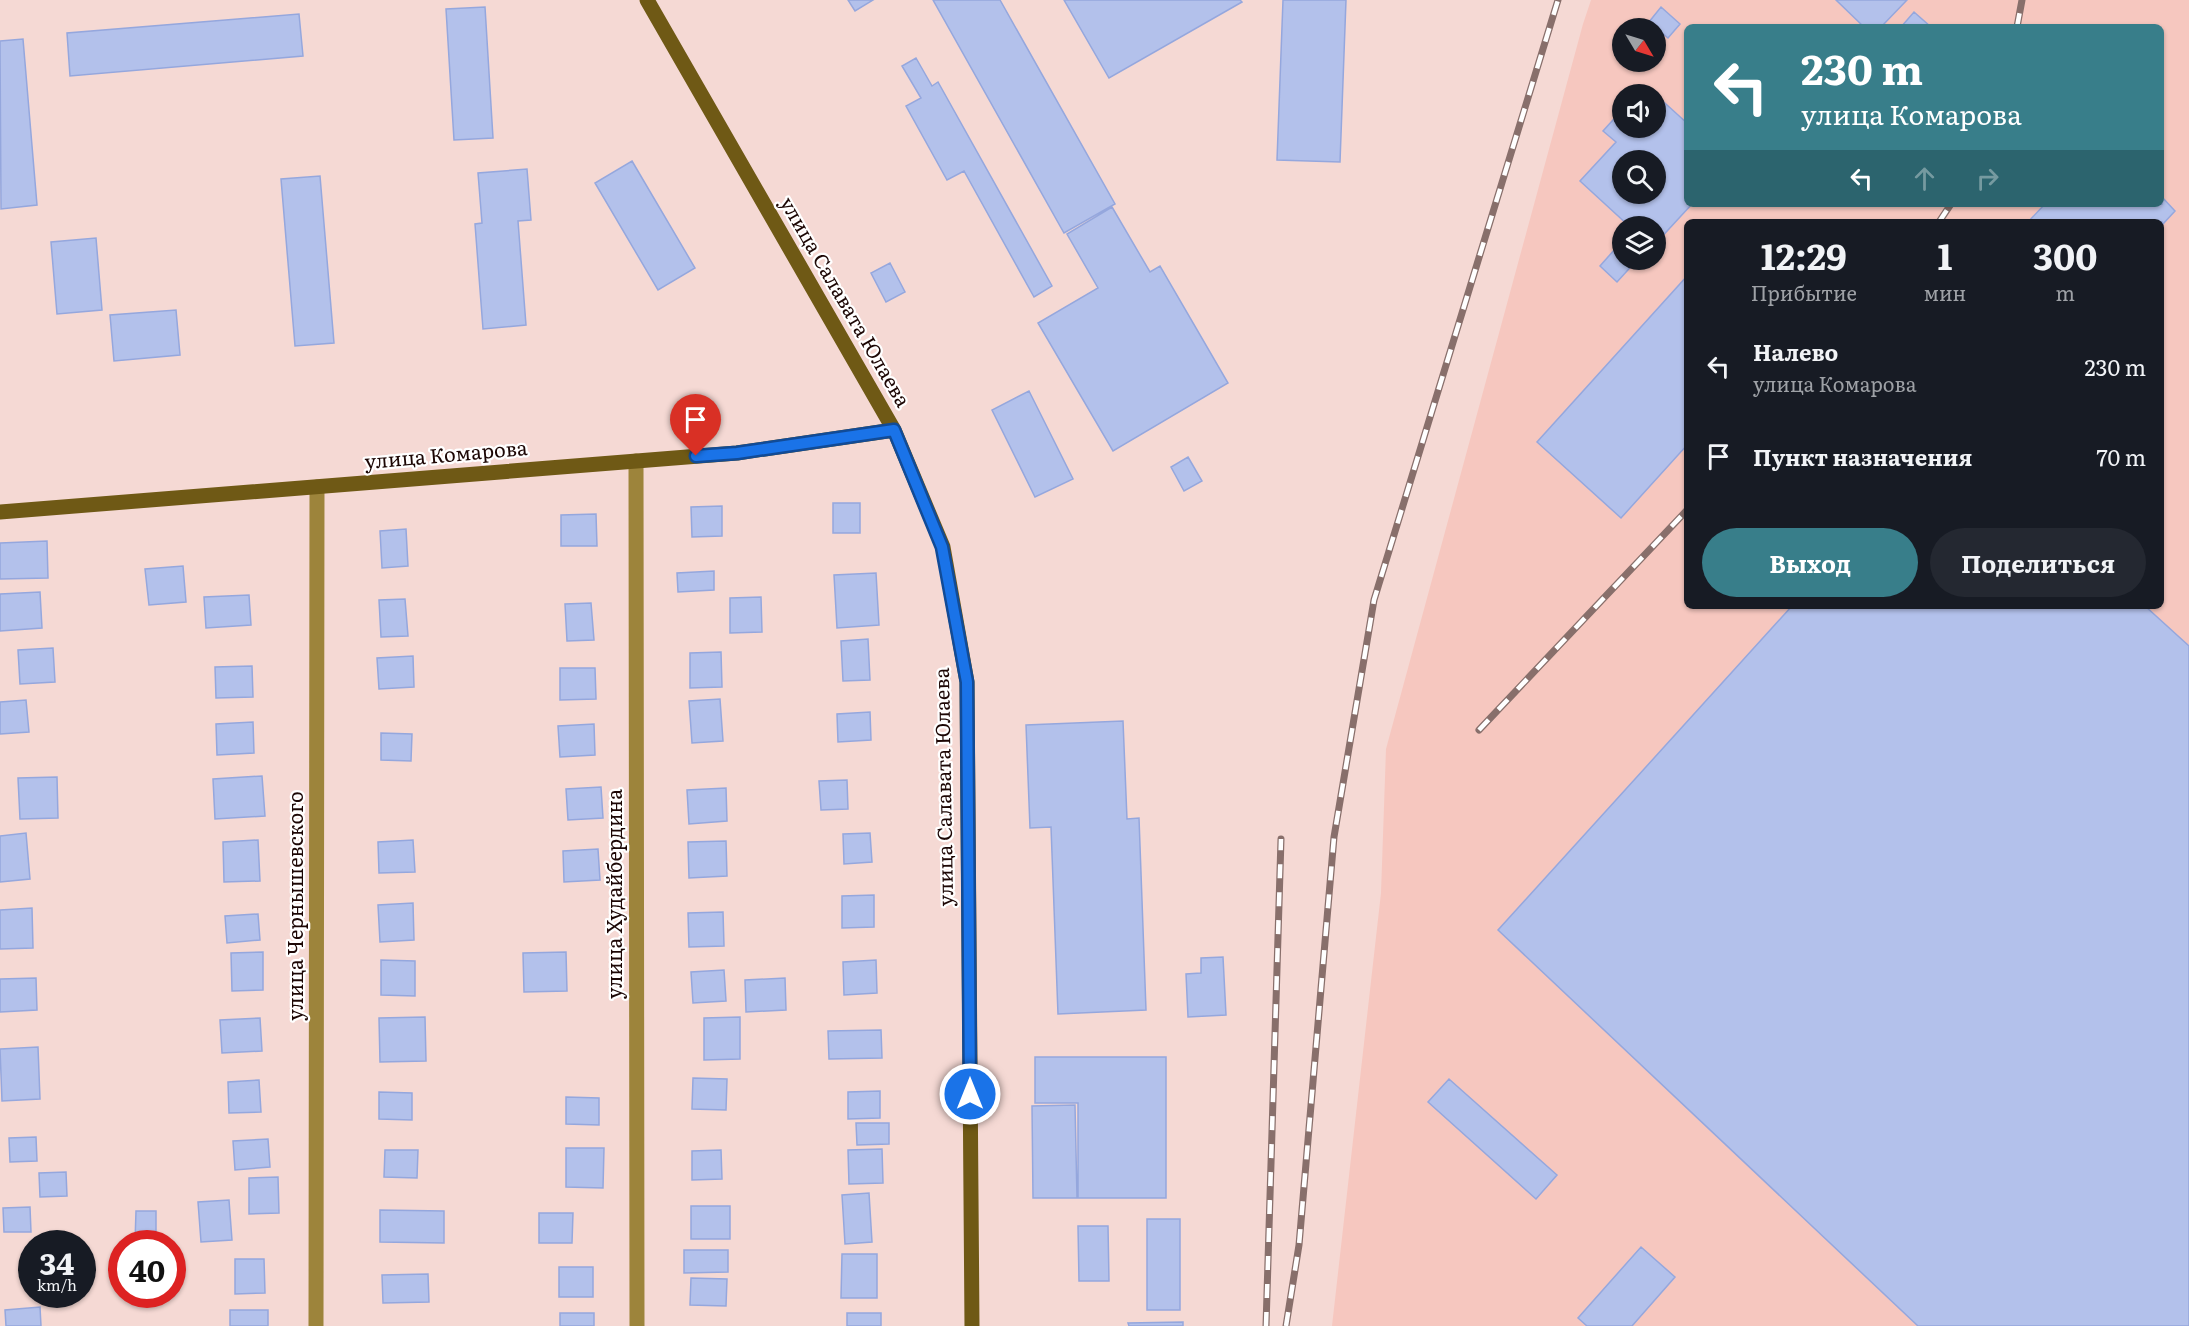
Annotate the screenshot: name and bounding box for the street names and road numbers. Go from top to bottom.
street label: улица Салавата Юлаева [774,190,920,412]
street label: улица Комарова [363,431,529,475]
street label: улица Салавата Юлаева [925,667,959,907]
street label: улица Худайбердина [598,789,628,999]
street label: улица Чернышевского [279,791,309,1021]

